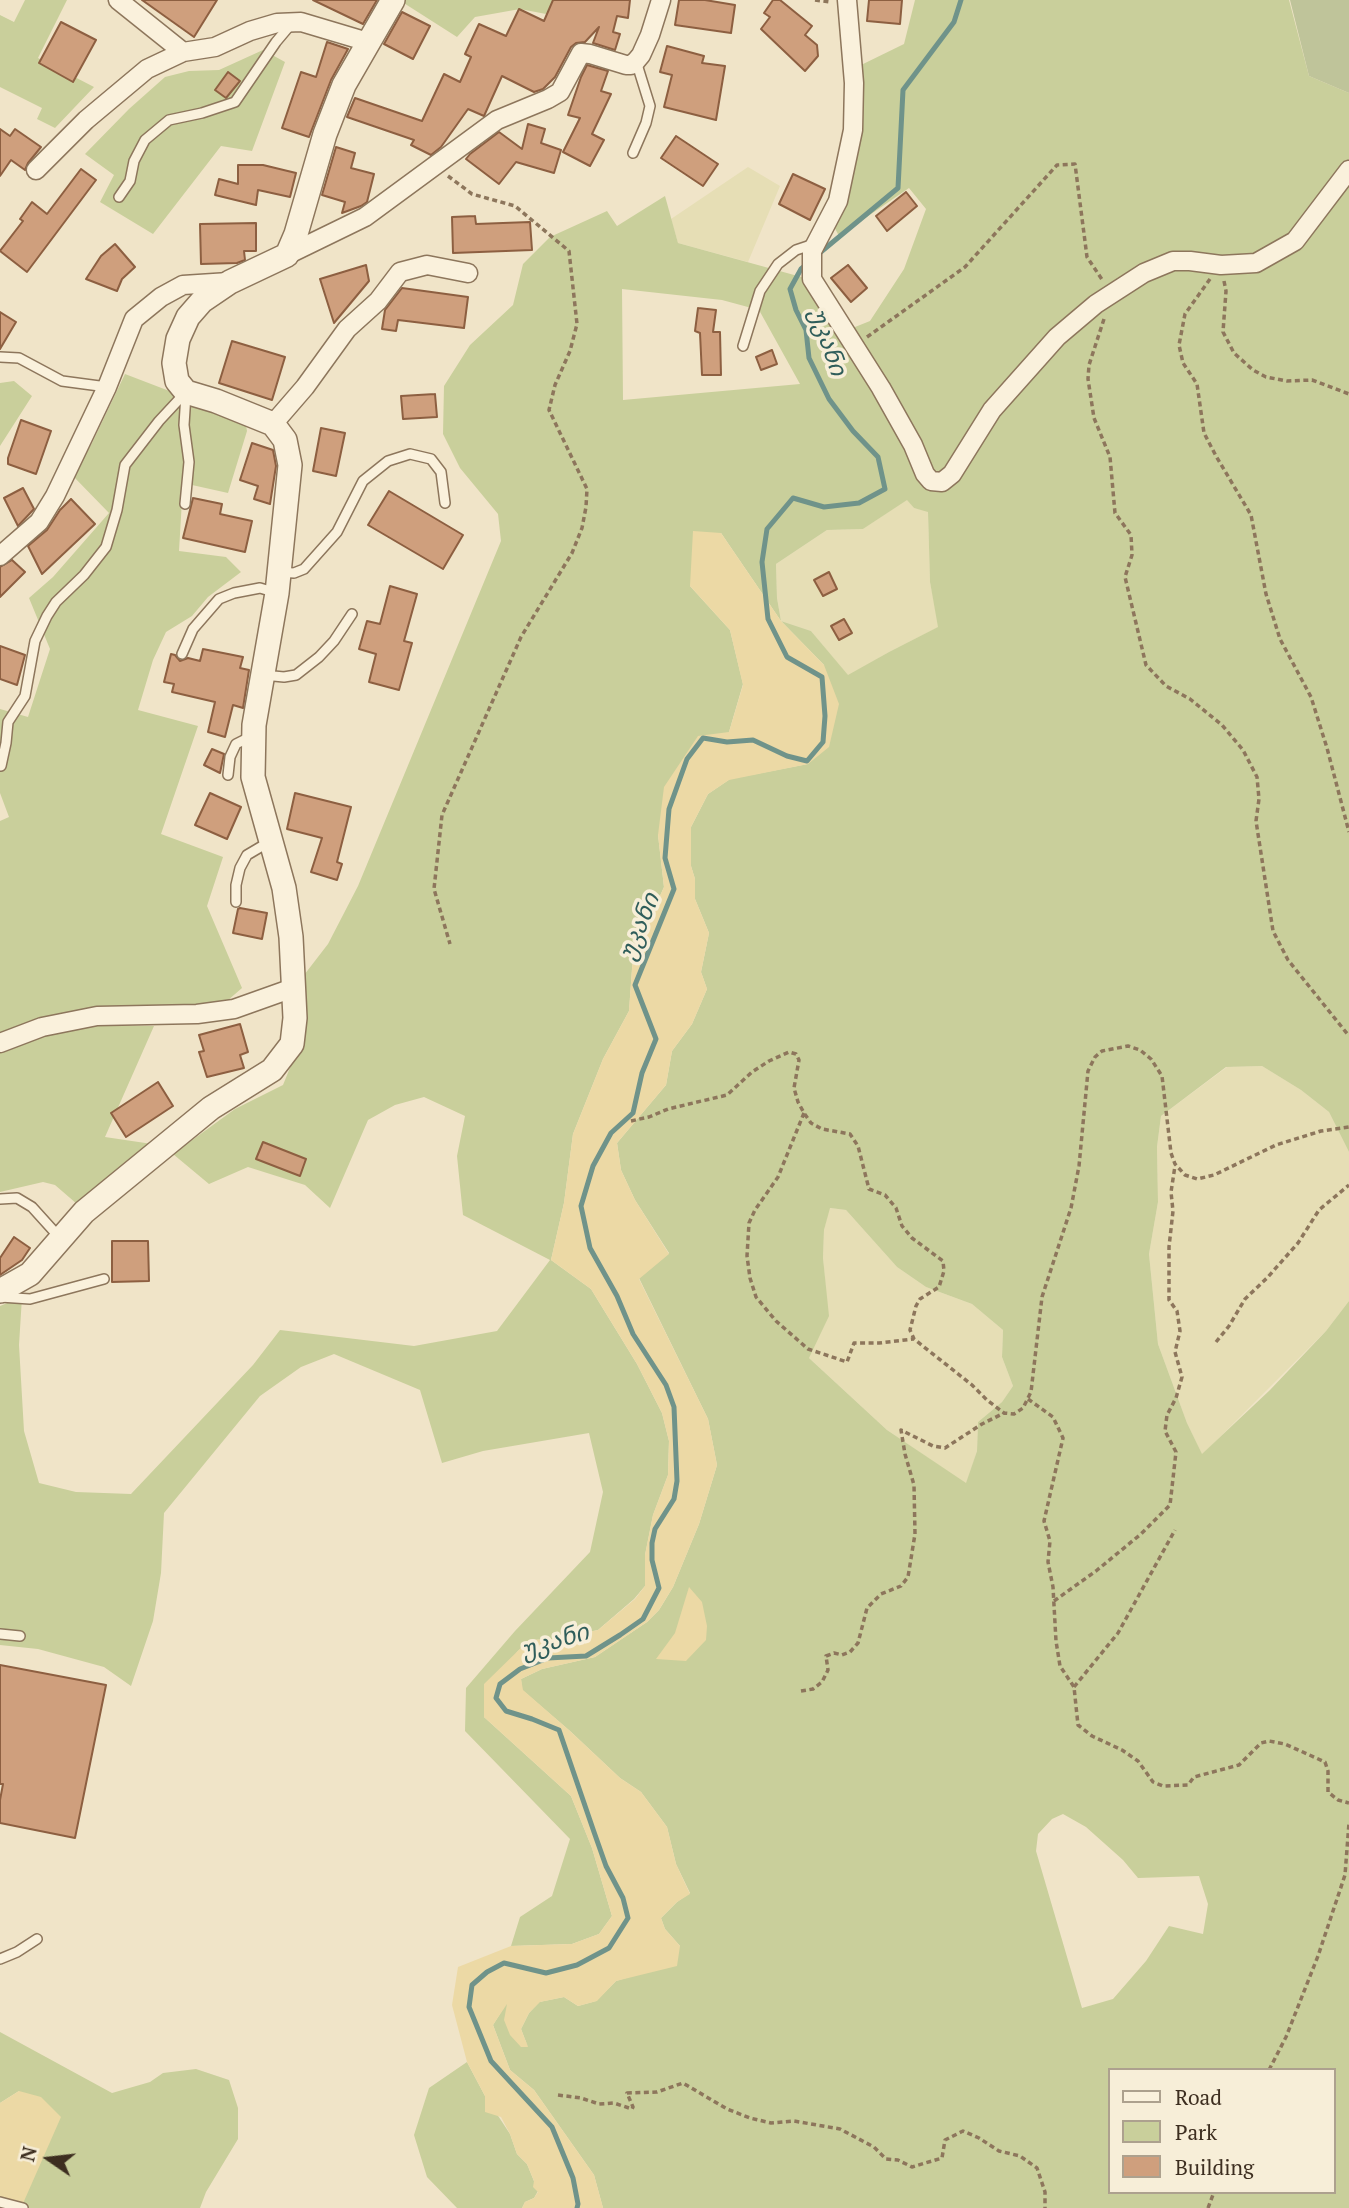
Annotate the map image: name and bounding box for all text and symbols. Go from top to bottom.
water label: უკანი [802,304,852,380]
water label: უკანი [614,889,666,965]
water label: უკანი [518,1618,592,1666]
legend [1108,2068,1335,2194]
text: Road [1175,2083,1222,2111]
text: Park [1175,2118,1217,2146]
north arrow [14,2124,84,2194]
text: N [14,2144,42,2164]
text: Building [1175,2153,1254,2181]

